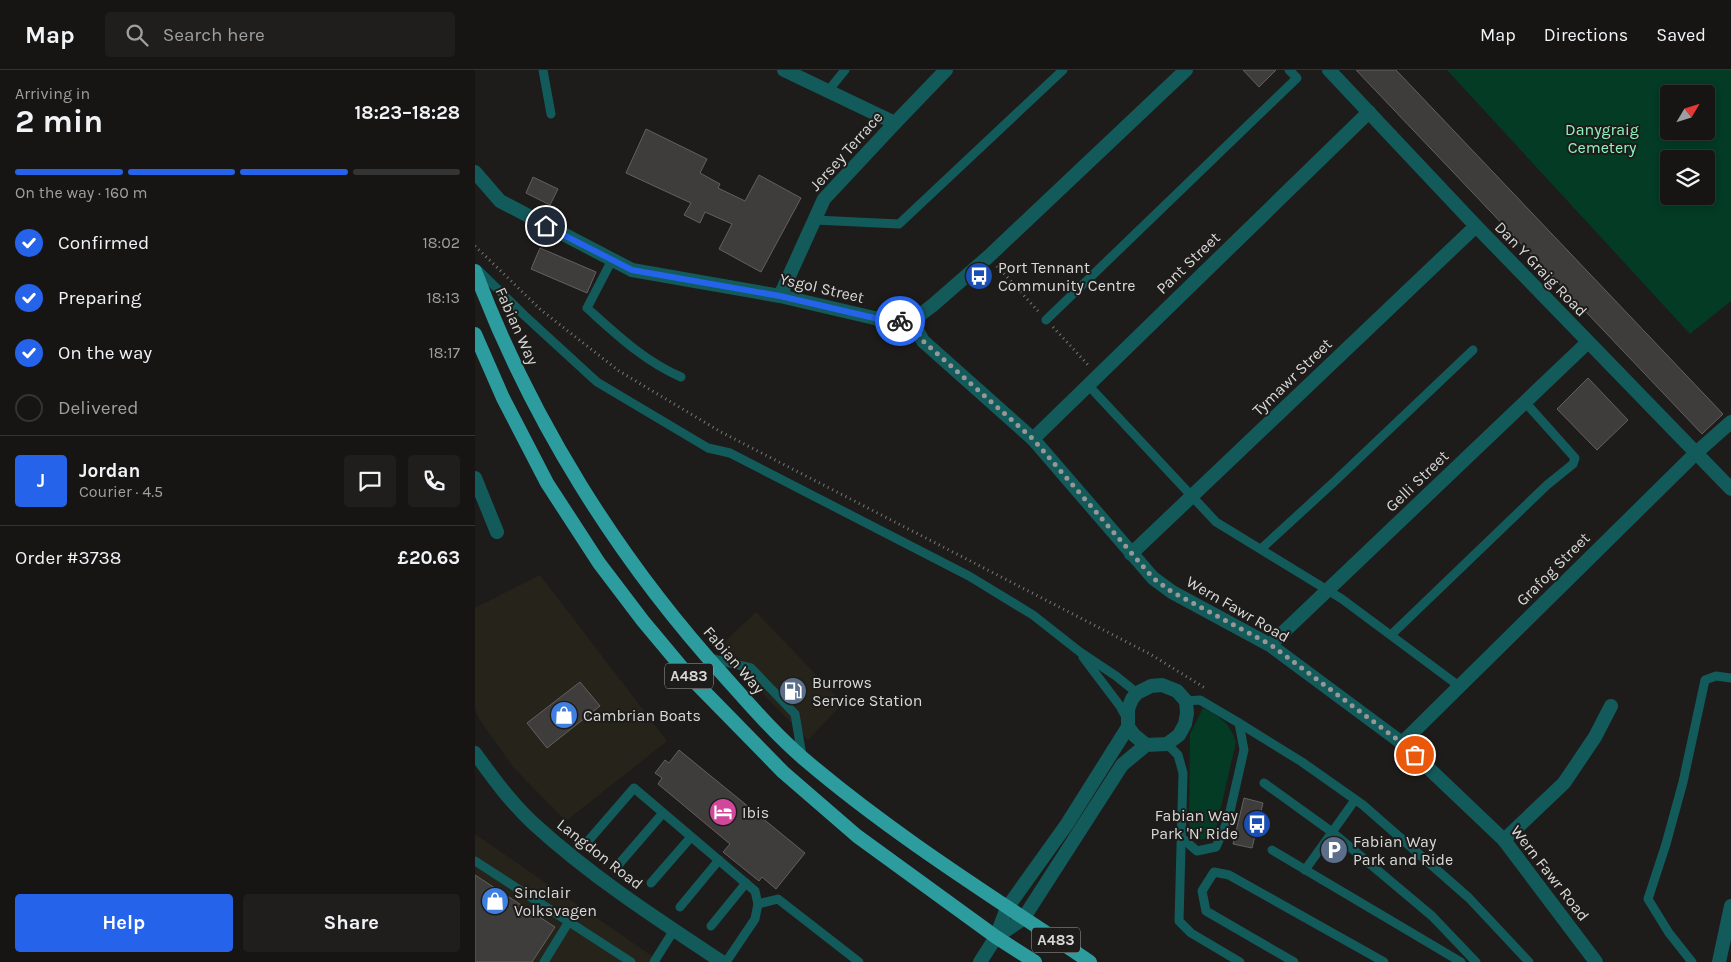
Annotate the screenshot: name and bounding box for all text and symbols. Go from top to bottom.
search box [105,12,455,57]
text: Map [25,21,75,49]
icon: search [123,21,151,49]
text: Search here [163,24,265,46]
text: Map [1480,24,1516,46]
text: Directions [1544,24,1628,46]
text: Saved [1656,24,1706,46]
text: Arriving in [15,84,90,103]
north arrow [1660,85,1715,140]
map controls [1660,85,1715,205]
text: 18:23–18:28 [355,102,460,124]
text: 2 min [15,103,103,140]
street label: Jersey Terrace [805,107,887,195]
park label: Danygraig Cemetery [1565,120,1639,157]
button: layers [1660,150,1715,205]
text: On the way · 160 m [15,183,148,202]
pin [525,205,567,247]
icon: home [532,212,560,240]
street label: Dan Y Graig Road [1491,218,1591,320]
street label: Pant Street [1152,228,1224,298]
icon: check [15,229,43,257]
text: Confirmed [58,232,149,254]
text: 18:02 [422,233,460,252]
place label: Port Tennant Community Centre [998,258,1136,295]
bus stop icon: Port Tennant Community Centre [964,261,994,291]
street label: Ysgol Street [778,269,866,307]
icon: check [15,284,43,312]
street label: Fabian Way [491,284,543,368]
text: Preparing [58,287,141,309]
text: 18:13 [426,288,460,307]
courier [875,296,925,346]
icon: bike [886,307,914,335]
street label: Tymawr Street [1248,334,1336,420]
icon: check [15,339,43,367]
text: On the way [58,342,152,364]
text: 18:17 [428,343,460,362]
text: Delivered [58,397,138,419]
street label: Gelli Street [1382,446,1452,516]
button: chat [344,455,396,507]
button: phone [408,455,460,507]
text: Jordan [79,460,140,482]
text: J [37,470,45,492]
text: Courier · 4.5 [79,482,163,501]
street label: Grafog Street [1512,528,1594,610]
text: Order #3738 [15,547,121,569]
text: £20.63 [398,547,460,569]
street label: Wern Fawr Road [1183,572,1293,646]
street label: Fabian Way [699,622,769,698]
road number: A483 [665,664,713,688]
place label: Burrows Service Station [812,673,922,710]
fuel station icon: Burrows Service Station [778,676,808,706]
shop icon: Cambrian Boats [549,700,579,730]
place label: Cambrian Boats [583,706,701,725]
pin [1394,734,1436,776]
icon: bag [1401,741,1429,769]
hotel icon: Ibis [708,797,738,827]
place label: Ibis [742,803,769,822]
place label: Fabian Way Park 'N' Ride [1150,806,1239,843]
bus stop icon: Fabian Way Park 'N' Ride [1242,809,1272,839]
street label: Langdon Road [553,815,647,893]
street label: Wern Fawr Road [1507,821,1593,925]
place label: Fabian Way Park and Ride [1353,832,1453,869]
parking icon: Fabian Way Park and Ride [1319,835,1349,865]
place label: Sinclair Volksvagen [514,883,597,920]
shop icon: Sinclair Volksvagen [480,886,510,916]
button: Help [15,894,233,952]
button: Share [243,894,460,952]
road number: A483 [1032,928,1080,952]

